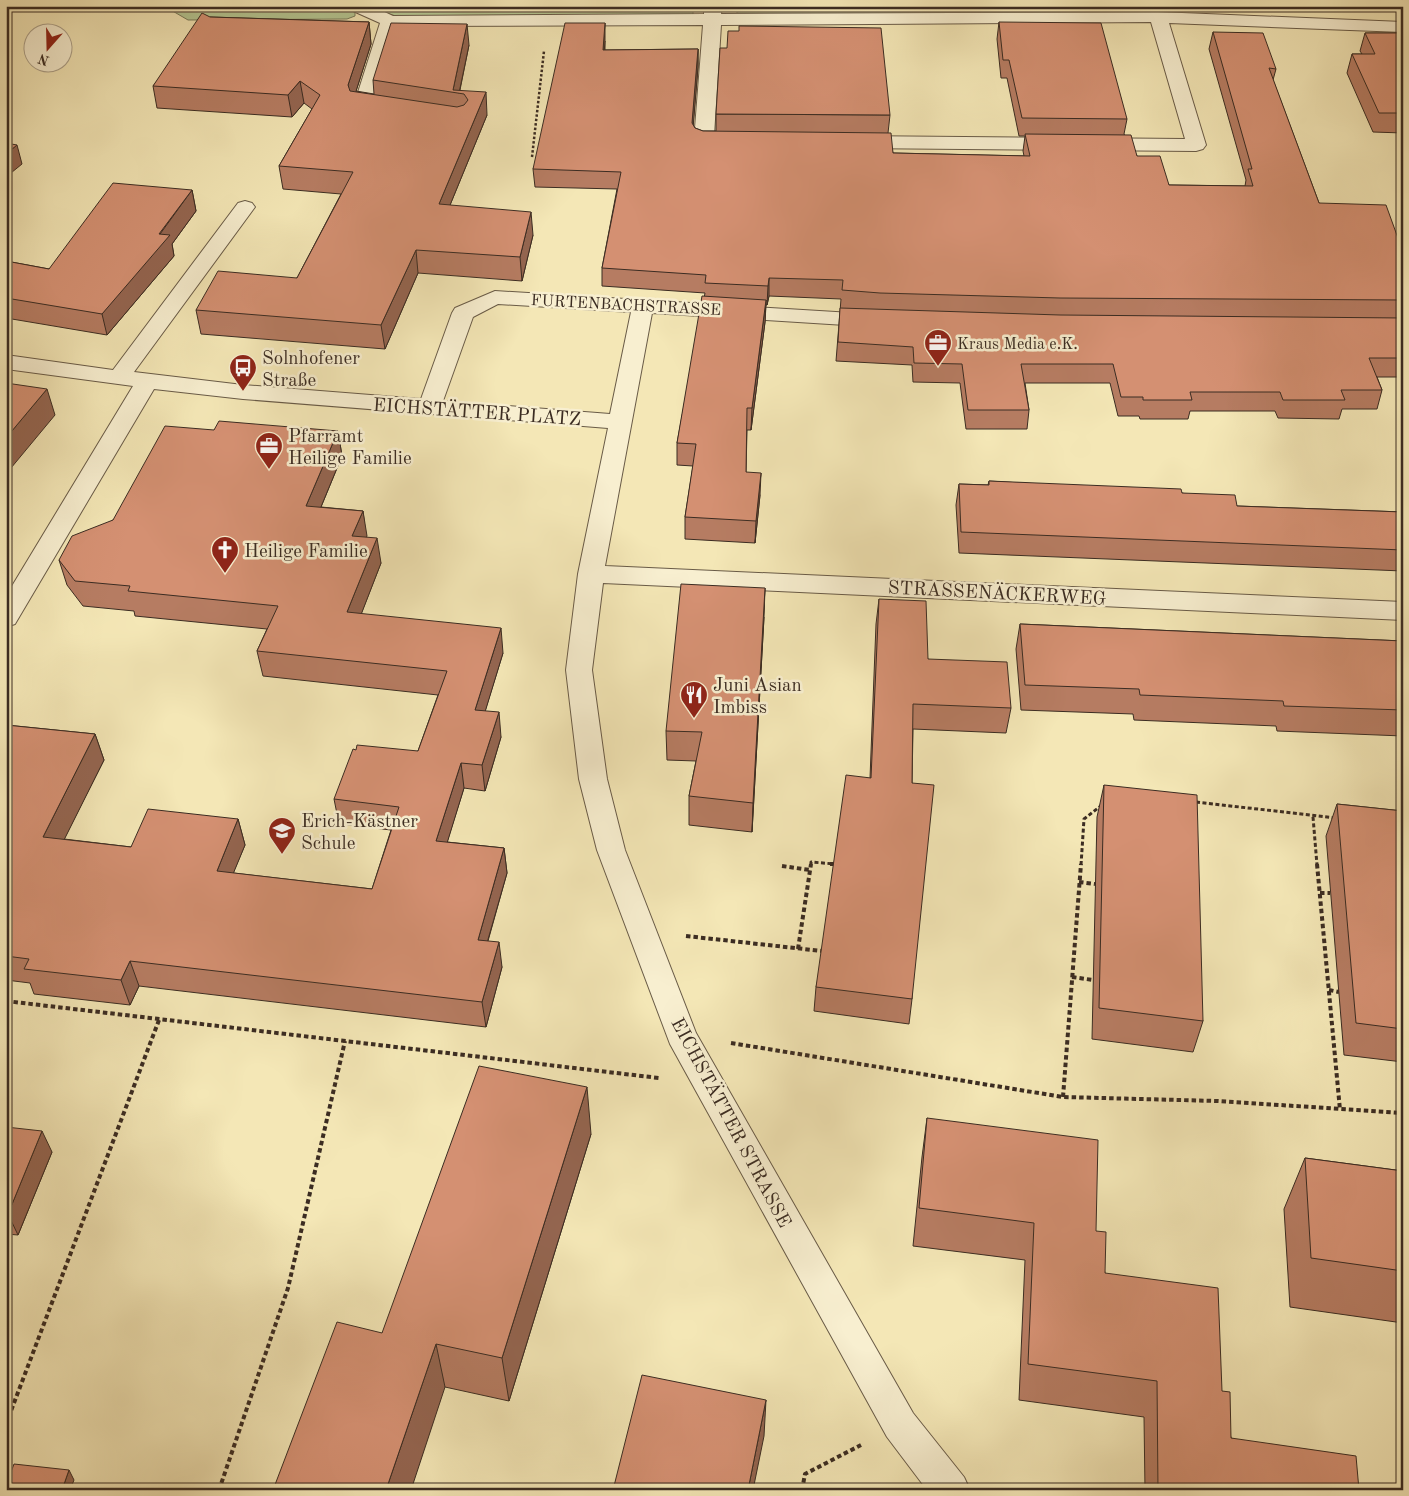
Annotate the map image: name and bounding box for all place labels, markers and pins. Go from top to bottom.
office icon: Kraus Media e.K. [923,328,953,367]
place label: Kraus Media e.K. [957,337,1078,353]
place label: Solnhofener Straße [262,350,360,391]
bus stop icon: Solnhofener Straße [228,353,258,392]
place label: Pfarramt Heilige Familie [288,428,412,469]
office icon: Pfarramt Heilige Familie [254,431,284,470]
church icon: Heilige Familie [210,535,240,574]
place label: Heilige Familie [244,543,368,562]
place label: Juni Asian Imbiss [713,677,802,718]
restaurant icon: Juni Asian Imbiss [679,680,709,719]
place label: Erich-Kästner Schule [301,813,418,854]
school or university icon: Erich-Kästner Schule [267,816,297,855]

